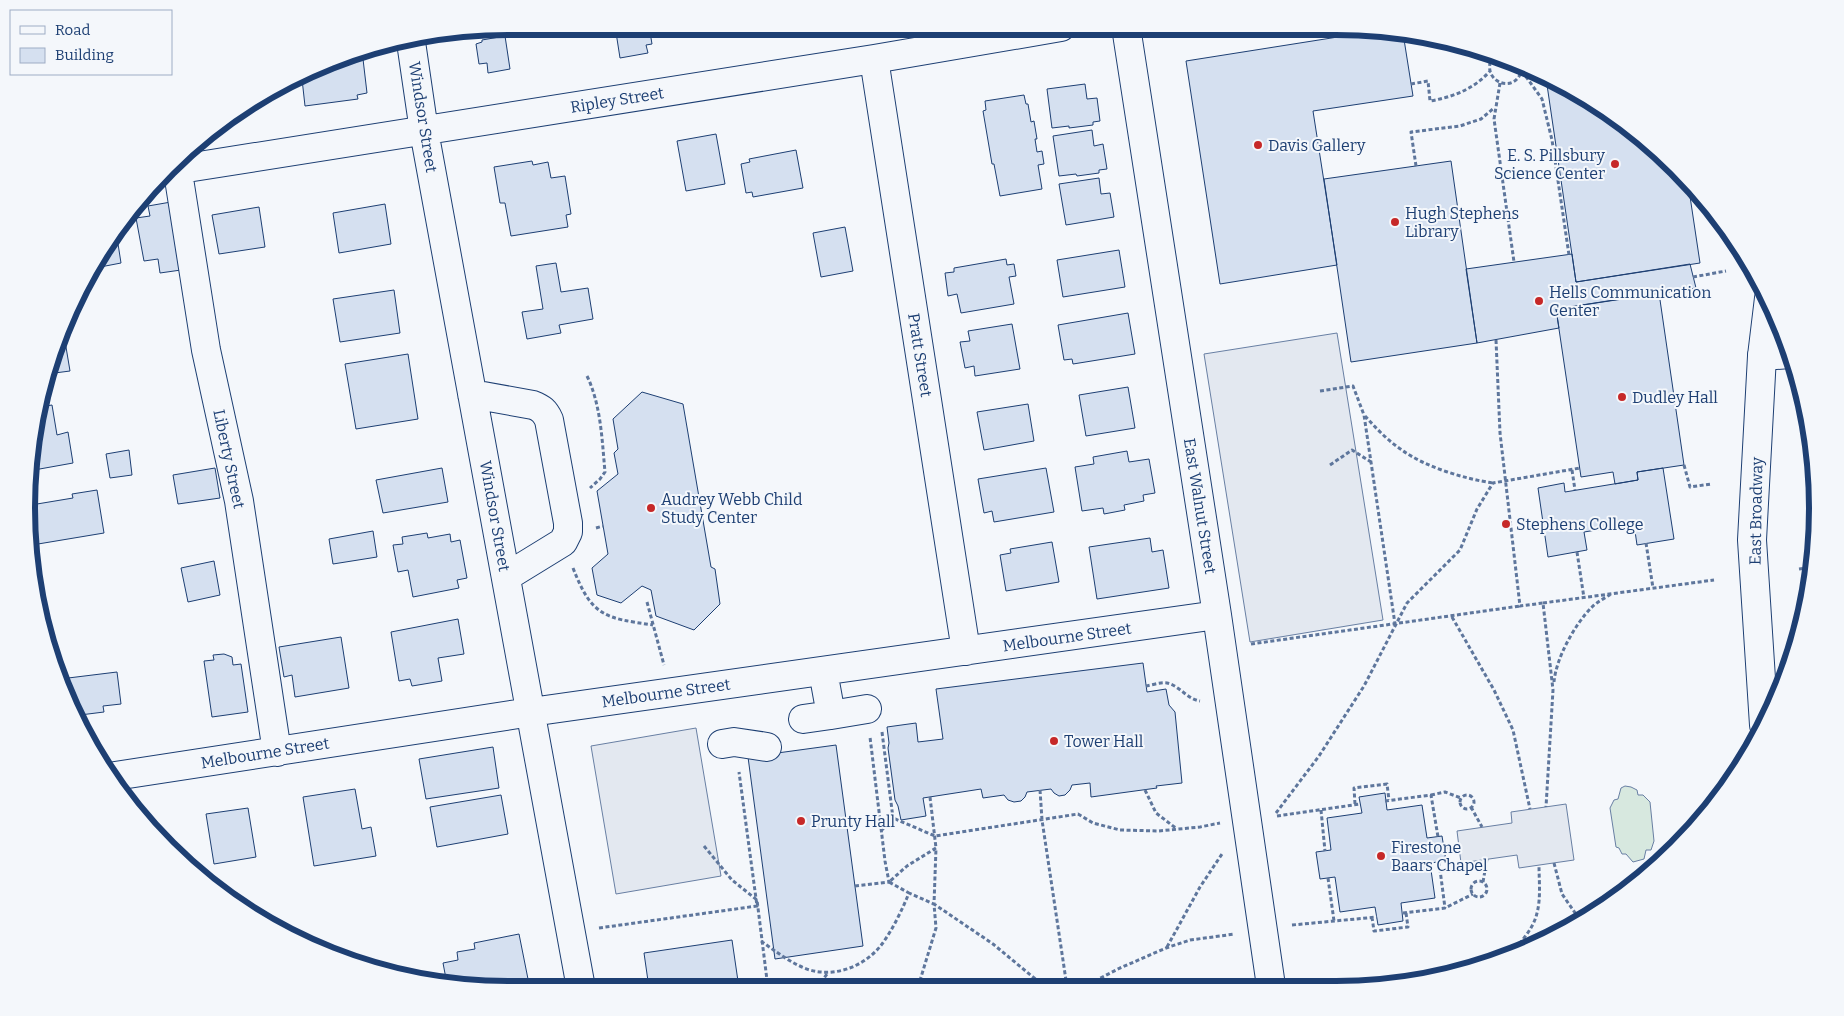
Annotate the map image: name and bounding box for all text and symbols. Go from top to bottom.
legend [10,10,172,75]
text: Road [55,21,90,39]
text: Building [55,46,114,64]
street label: Windsor Street [405,60,441,174]
street label: Ripley Street [569,83,665,117]
place label: Davis Gallery [1268,136,1366,155]
marker: Davis Gallery [1252,139,1264,151]
place label: E. S. Pillsbury Science Center [1494,146,1606,183]
marker: E. S. Pillsbury Science Center [1609,158,1621,170]
place label: Hugh Stephens Library [1405,204,1519,241]
marker: Hugh Stephens Library [1389,216,1401,228]
place label: Hells Communication Center [1549,283,1711,320]
marker: Hells Communication Center [1533,295,1545,307]
street label: Pratt Street [904,312,936,398]
place label: Dudley Hall [1632,388,1718,407]
marker: Dudley Hall [1616,391,1628,403]
street label: Liberty Street [209,408,249,511]
street label: East Walnut Street [1180,437,1220,576]
street label: East Broadway [1746,456,1766,565]
street label: Windsor Street [476,459,514,573]
place label: Audrey Webb Child Study Center [661,490,803,527]
marker: Audrey Webb Child Study Center [645,502,657,514]
place label: Stephens College [1516,515,1643,534]
marker: Stephens College [1500,518,1512,530]
street label: Melbourne Street [1001,619,1133,655]
street label: Melbourne Street [600,675,732,711]
place label: Tower Hall [1064,732,1144,751]
street label: Melbourne Street [199,733,331,773]
marker: Tower Hall [1048,735,1060,747]
place label: Prunty Hall [811,812,896,831]
marker: Prunty Hall [795,815,807,827]
place label: Firestone Baars Chapel [1391,838,1488,875]
marker: Firestone Baars Chapel [1375,850,1387,862]

